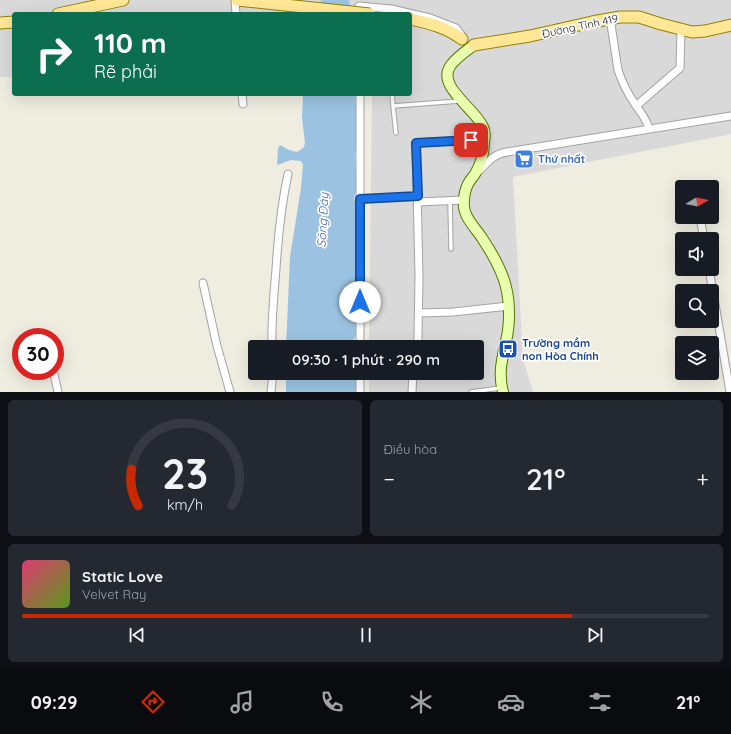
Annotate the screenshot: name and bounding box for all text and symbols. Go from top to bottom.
street label: Đường Tỉnh 419 [541,11,619,41]
text: 110 m [94,25,167,60]
icon: right [28,28,80,80]
text: Rẽ phải [94,60,157,83]
pin [454,123,488,157]
icon: arrive [460,129,482,151]
supermarket icon: Thứ nhất [513,148,535,170]
place label: Thứ nhất [538,152,585,166]
north arrow [675,180,719,224]
map controls [675,180,719,380]
water label: Sông Đáy [314,191,331,248]
button: sound [675,232,719,276]
position arrow [339,281,381,323]
button: search [675,284,719,328]
speed limit sign: 30 [12,328,64,380]
place label: Trường mầm non Hòa Chính [522,336,599,363]
button: layers [675,336,719,380]
bus stop icon: Trường mầm non Hòa Chính [497,338,519,360]
text: 09:30 · 1 phút · 290 m [292,350,440,369]
text: Điều hòa [384,441,437,457]
text: 23 [162,447,208,499]
text: 21° [526,460,566,498]
text: − [384,465,395,493]
text: + [697,465,709,493]
text: km/h [167,496,203,514]
text: Static Love [82,567,163,586]
text: Velvet Ray [82,586,147,602]
icon: previous [126,624,148,646]
icon: pause [355,624,377,646]
icon: next [584,624,606,646]
icon: directions [139,688,167,716]
icon: music [228,688,256,716]
icon: phone [318,688,346,716]
icon: climate [407,688,435,716]
icon: car [497,688,525,716]
icon: filters [586,688,614,716]
text: 09:29 [31,691,77,714]
text: 21° [676,691,700,714]

